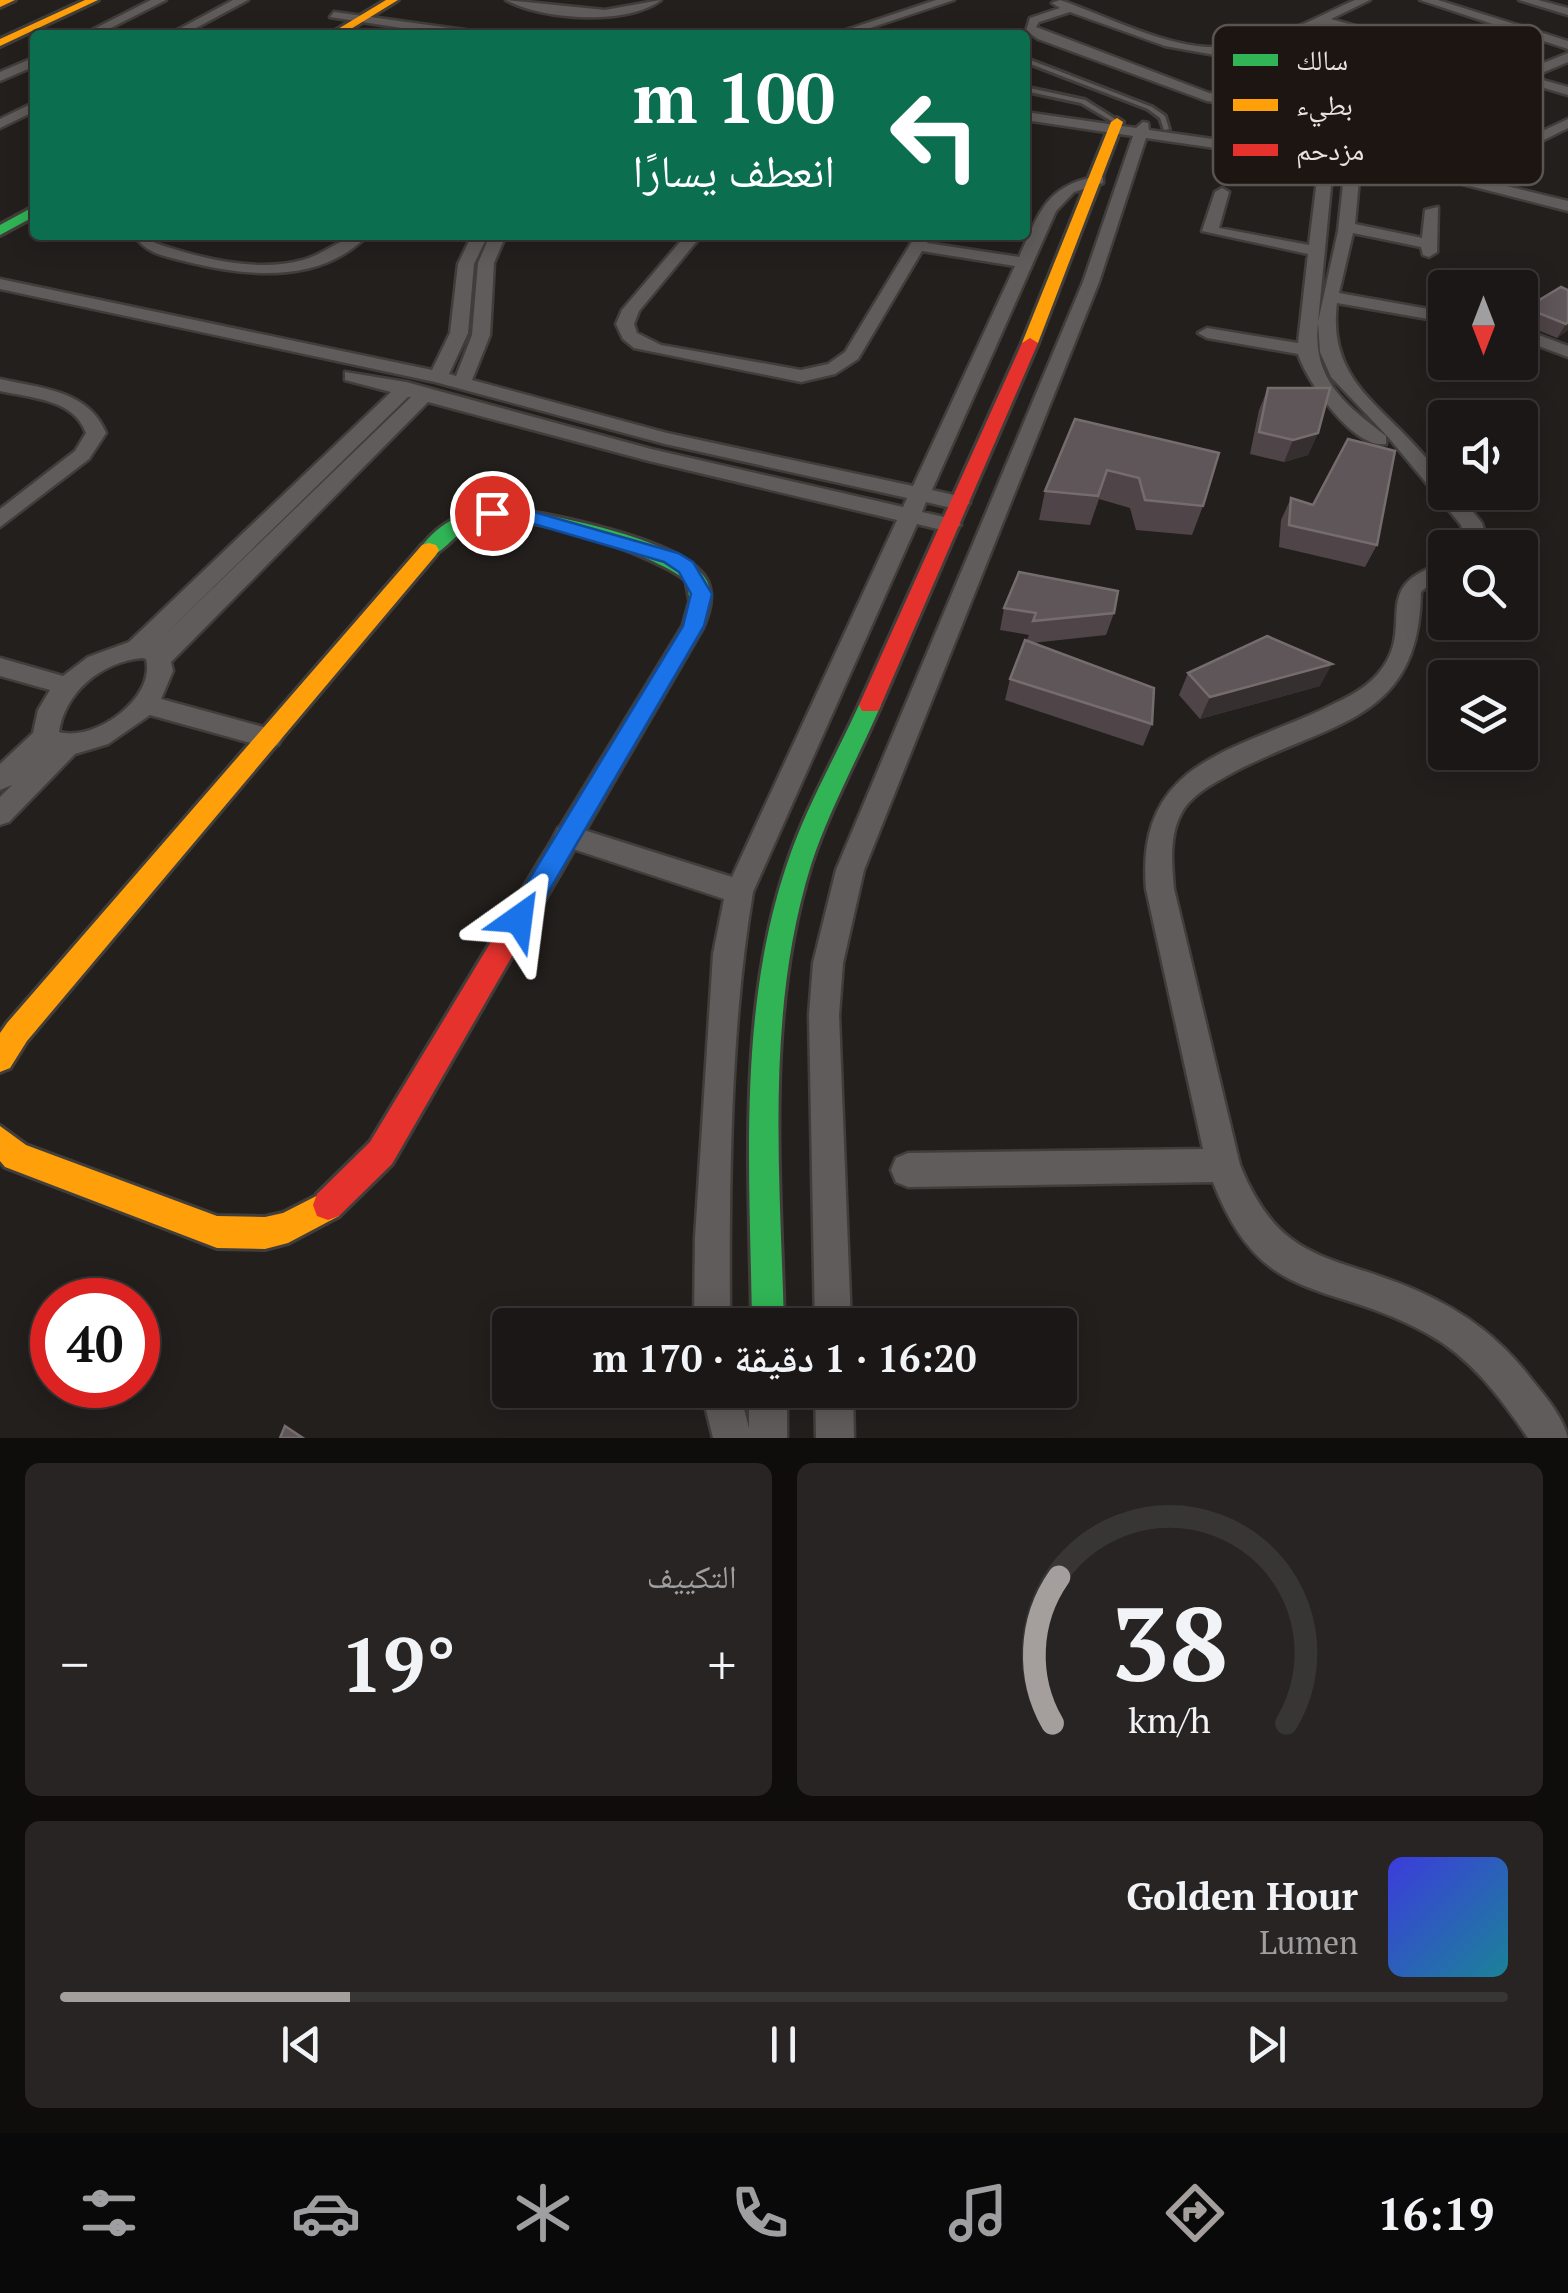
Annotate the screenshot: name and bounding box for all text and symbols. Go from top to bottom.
legend [1213,25,1543,185]
text: سالك [1296,41,1348,78]
text: 100 m [633,50,835,143]
icon: left [870,70,1000,200]
text: بطيء [1296,86,1353,128]
text: مزدحم [1296,131,1364,169]
text: انعطف يسارًا [633,140,835,200]
north arrow [1428,270,1538,380]
map controls [1428,270,1538,770]
button: sound [1428,400,1538,510]
pin [450,471,535,556]
icon: arrive [465,486,520,541]
button: search [1428,530,1538,640]
button: layers [1428,660,1538,770]
position arrow [467,867,571,971]
speed limit sign: 40 [30,1278,160,1408]
text: 16:20 · 1 دقيقة · 170 m [593,1333,976,1383]
text: التكييف [647,1555,737,1597]
text: 38 [1111,1573,1229,1711]
text: 19° [340,1614,456,1713]
text: − [60,1627,89,1700]
text: + [707,1627,736,1700]
text: km/h [1128,1696,1211,1743]
text: Golden Hour [1126,1871,1358,1921]
text: Lumen [1259,1921,1358,1963]
icon: previous [274,2017,329,2072]
icon: pause [756,2017,811,2072]
icon: next [1239,2017,1294,2072]
icon: filters [74,2178,144,2248]
icon: car [291,2178,361,2248]
icon: climate [508,2178,578,2248]
icon: phone [725,2178,795,2248]
icon: music [943,2178,1013,2248]
icon: directions [1160,2178,1230,2248]
text: 16:19 [1377,2183,1494,2243]

